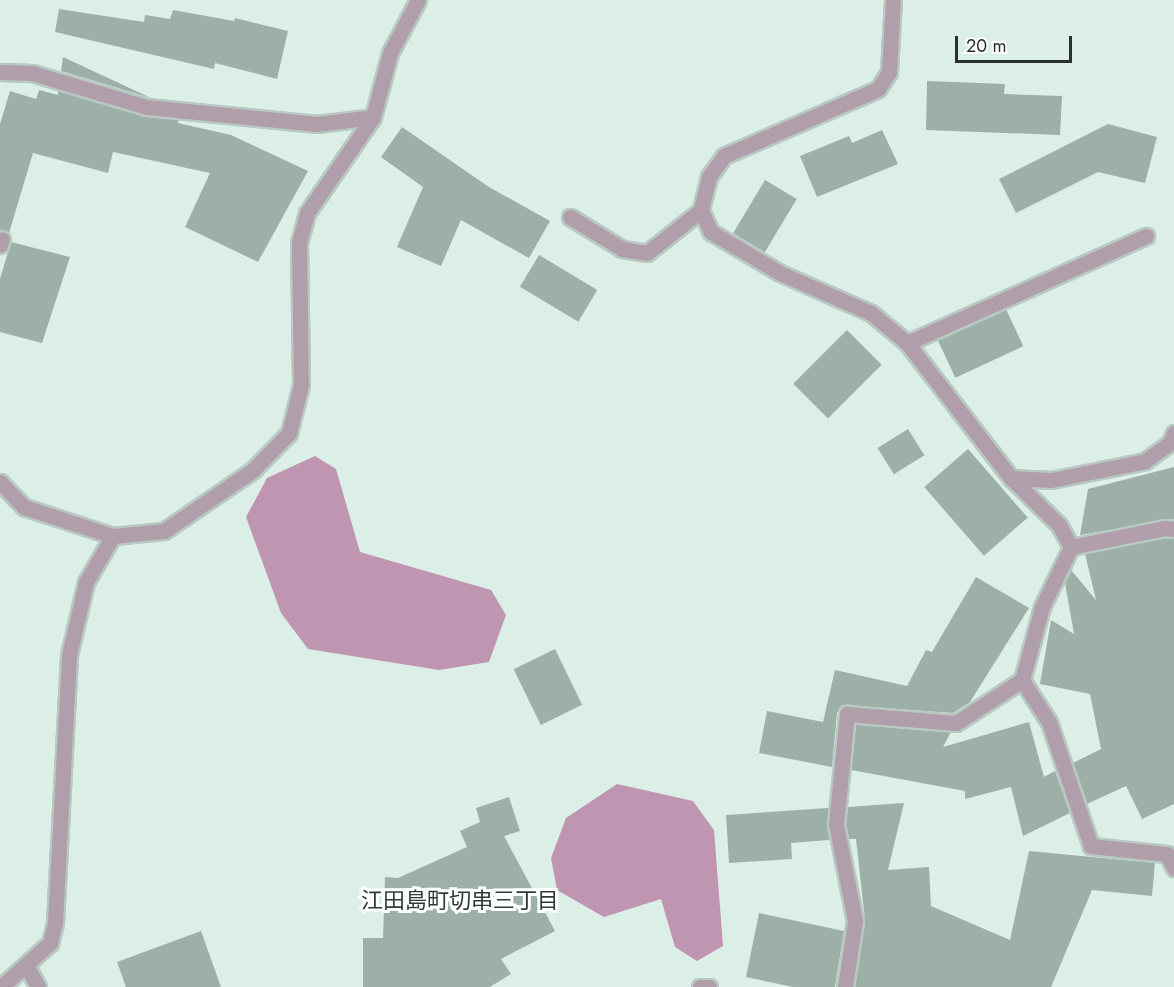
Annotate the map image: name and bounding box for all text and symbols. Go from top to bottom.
scale bar [958,24,1075,62]
text: 20 m [966,33,1006,59]
district label: 江田島町切串三丁目 [361,888,559,914]

